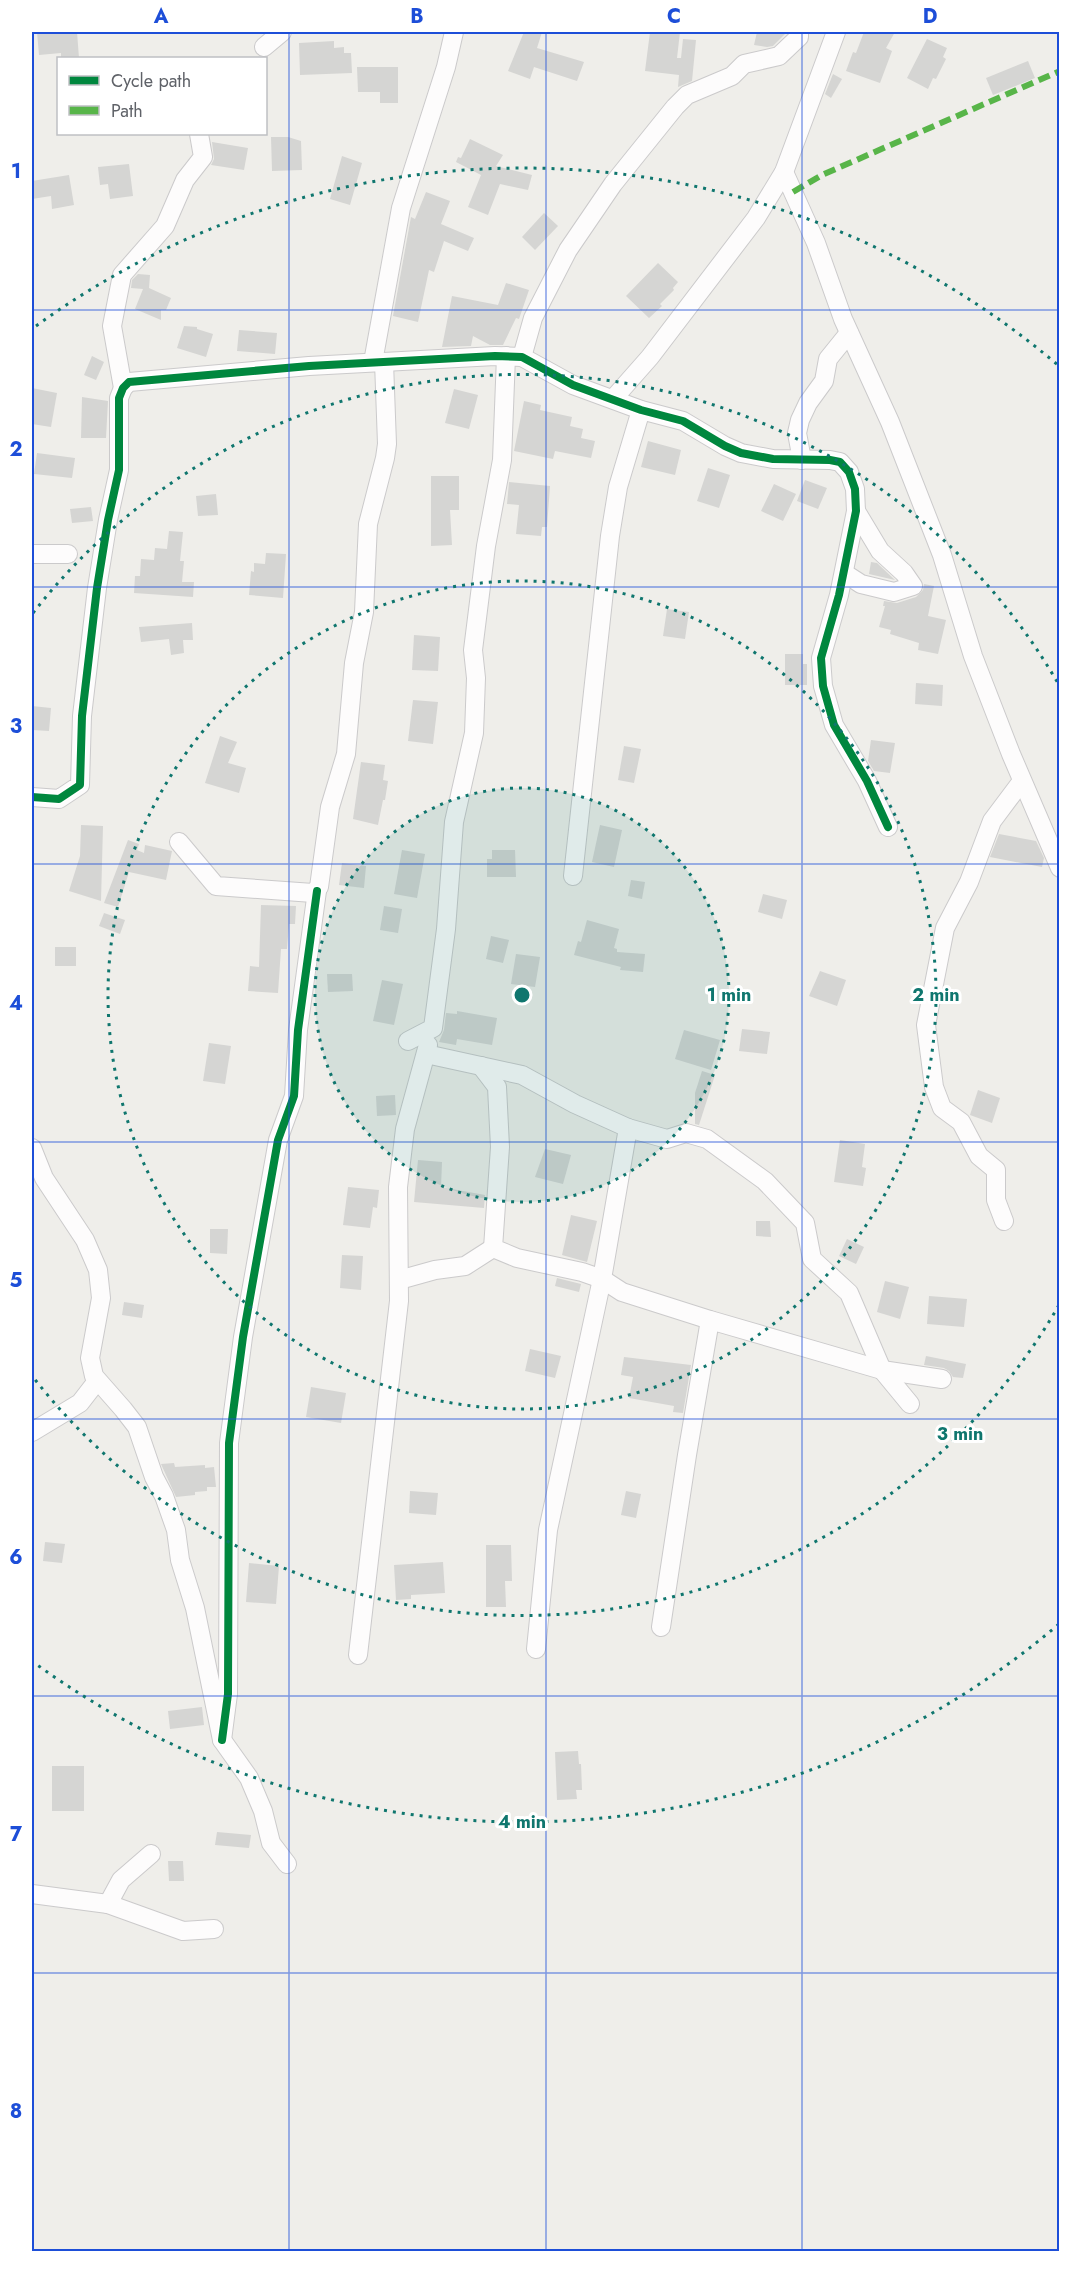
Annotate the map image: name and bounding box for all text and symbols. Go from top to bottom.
text: A [153,2,169,31]
text: B [410,2,424,31]
text: C [667,2,681,31]
text: D [923,2,937,31]
legend [57,57,267,135]
text: Cycle path [111,68,191,94]
text: Path [111,98,143,124]
text: 1 [11,157,21,186]
text: 2 [9,435,23,464]
text: 3 [10,712,22,741]
text: 1 min [707,982,751,1008]
text: 2 min [912,982,960,1008]
centre of rings [512,985,532,1005]
text: 4 [9,989,23,1018]
text: 5 [10,1266,23,1295]
text: 3 min [937,1421,983,1447]
text: 6 [9,1543,23,1572]
text: 4 min [498,1809,546,1835]
text: 7 [10,1820,23,1849]
text: 8 [10,2097,22,2126]

